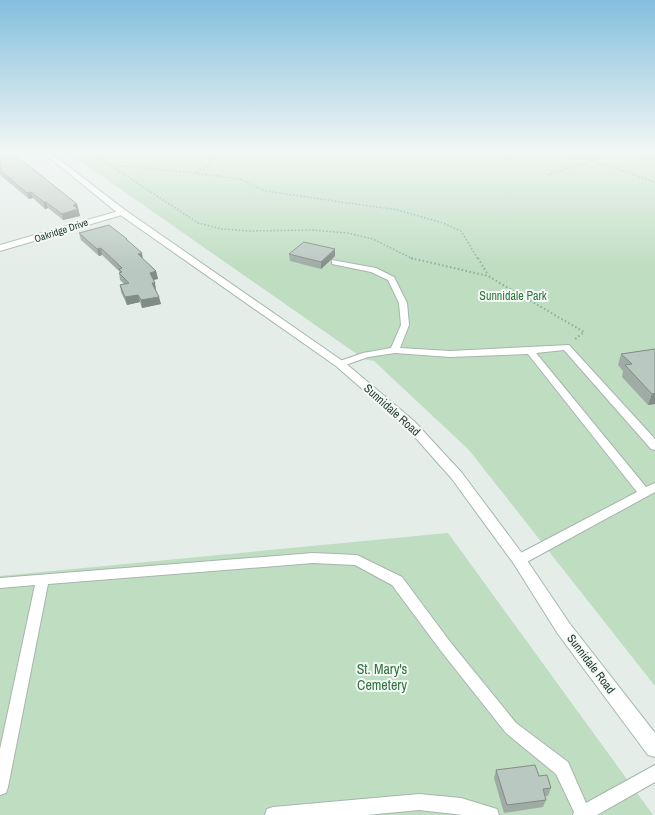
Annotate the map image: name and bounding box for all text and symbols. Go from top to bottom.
street label: Oakridge Drive [33,216,90,245]
park label: Sunnidale Park [479,288,547,304]
street label: Sunnidale Road [360,380,424,440]
street label: Sunnidale Road [563,631,619,697]
park label: St. Mary's Cemetery [357,660,408,694]

